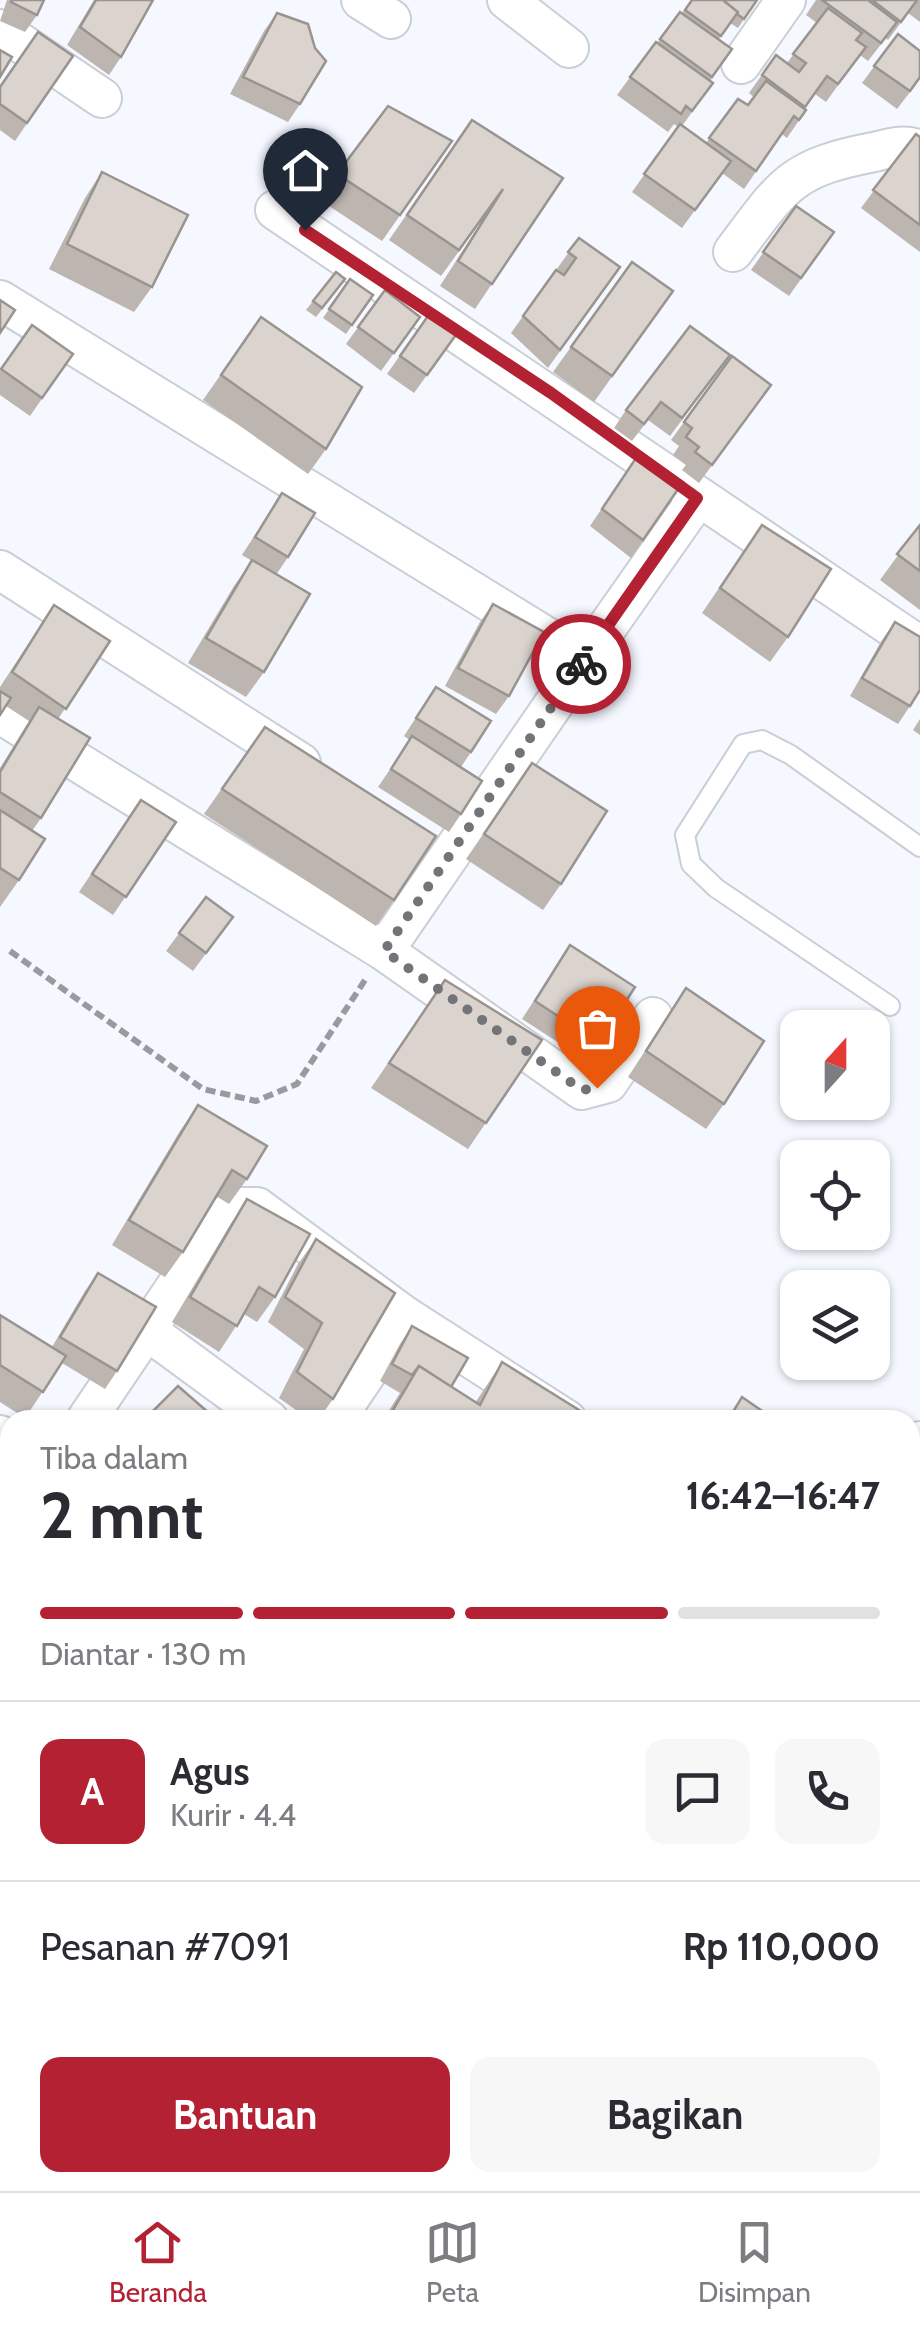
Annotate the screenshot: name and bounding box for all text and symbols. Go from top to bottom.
pin [263,128,348,231]
icon: home [278,143,333,198]
courier [531,614,631,714]
icon: bike [554,637,609,692]
pin [555,986,640,1089]
icon: bag [570,1001,625,1056]
north arrow [780,1010,890,1120]
map controls [780,1010,890,1380]
button: locate [780,1140,890,1250]
button: layers [780,1270,890,1380]
text: Tiba dalam [40,1438,188,1477]
text: 16:42–16:47 [686,1472,880,1519]
text: 2 mnt [40,1475,203,1554]
text: Diantar · 130 m [40,1634,246,1673]
button: chat [645,1739,750,1844]
button: phone [775,1739,880,1844]
text: Agus [170,1748,250,1795]
text: A [81,1768,104,1815]
text: Kurir · 4.4 [170,1795,296,1834]
text: Pesanan #7091 [40,1923,290,1970]
text: Rp 110,000 [683,1923,880,1970]
button: Bantuan [40,2057,450,2172]
button: Bagikan [470,2057,880,2172]
tab: Beranda [109,2215,207,2309]
tab: Peta [425,2215,480,2309]
tab: Disimpan [698,2215,811,2309]

